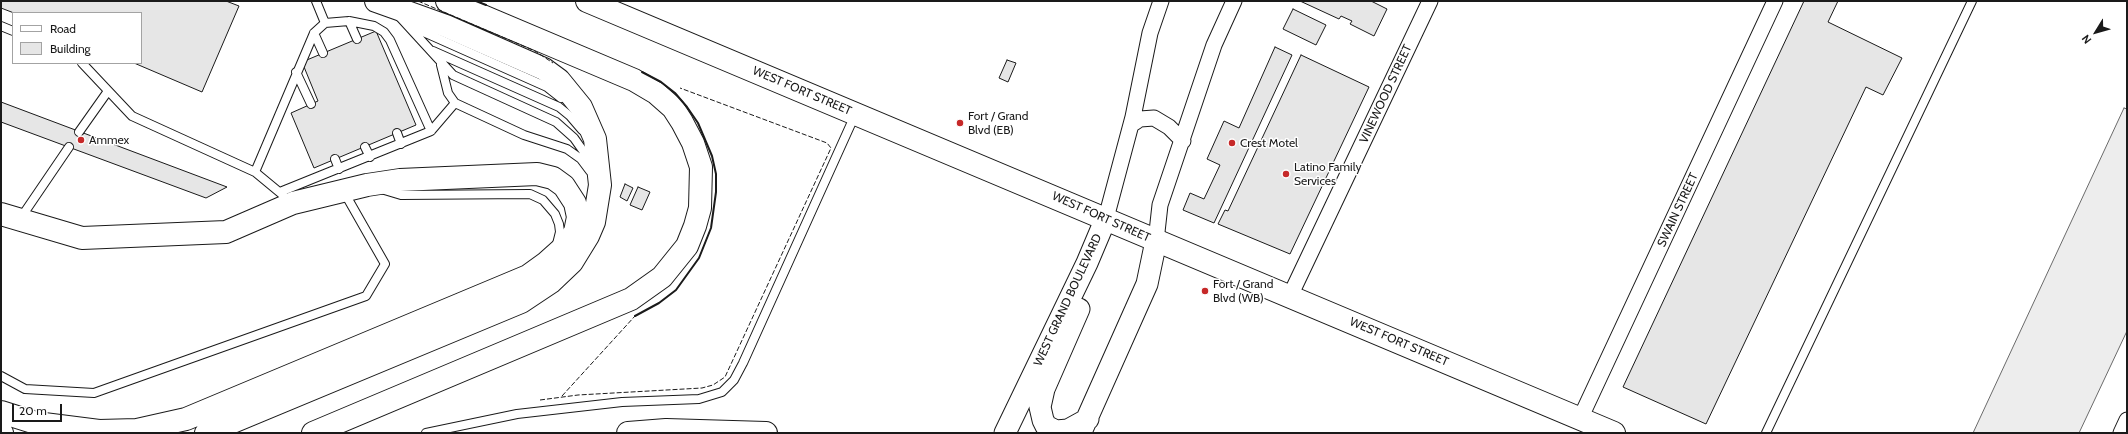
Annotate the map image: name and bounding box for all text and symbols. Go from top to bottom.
legend [12,12,142,64]
north arrow [2076,12,2116,52]
text: Road [50,21,76,36]
text: N [2078,32,2094,47]
text: Building [50,41,91,56]
street label: VINEWOOD STREET [1357,42,1415,146]
street label: WEST FORT STREET [750,64,854,118]
place label: Fort / Grand Blvd (EB) [968,109,1028,137]
marker: Fort / Grand Blvd (EB) [955,118,965,128]
place label: Ammex [89,133,129,147]
marker: Ammex [76,135,86,145]
place label: Crest Motel [1240,136,1298,150]
marker: Crest Motel [1227,138,1237,148]
place label: Latino Family Services [1294,160,1361,188]
marker: Latino Family Services [1281,169,1291,179]
street label: SWAIN STREET [1655,171,1701,249]
street label: WEST FORT STREET [1050,189,1152,245]
street label: WEST GRAND BOULEVARD [1031,231,1105,369]
place label: Fort / Grand Blvd (WB) [1213,277,1273,305]
marker: Fort / Grand Blvd (WB) [1200,286,1210,296]
street label: WEST FORT STREET [1347,315,1451,369]
scale bar [14,396,64,422]
text: 20 m [19,403,47,418]

